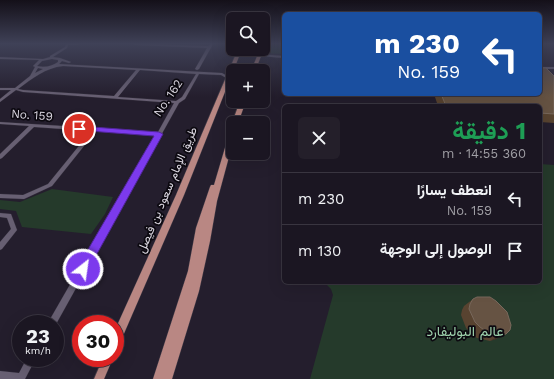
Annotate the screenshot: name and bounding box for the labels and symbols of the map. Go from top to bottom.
street label: No. 162 [151,77,185,119]
street label: No. 159 [11,107,53,123]
pin [62,112,96,146]
street label: طريق الإمام سعود بن فيصل [134,125,201,256]
position arrow [62,248,104,290]
speed limit sign: 30 [72,315,124,367]
park label: عالم البوليفارد [426,323,504,340]

